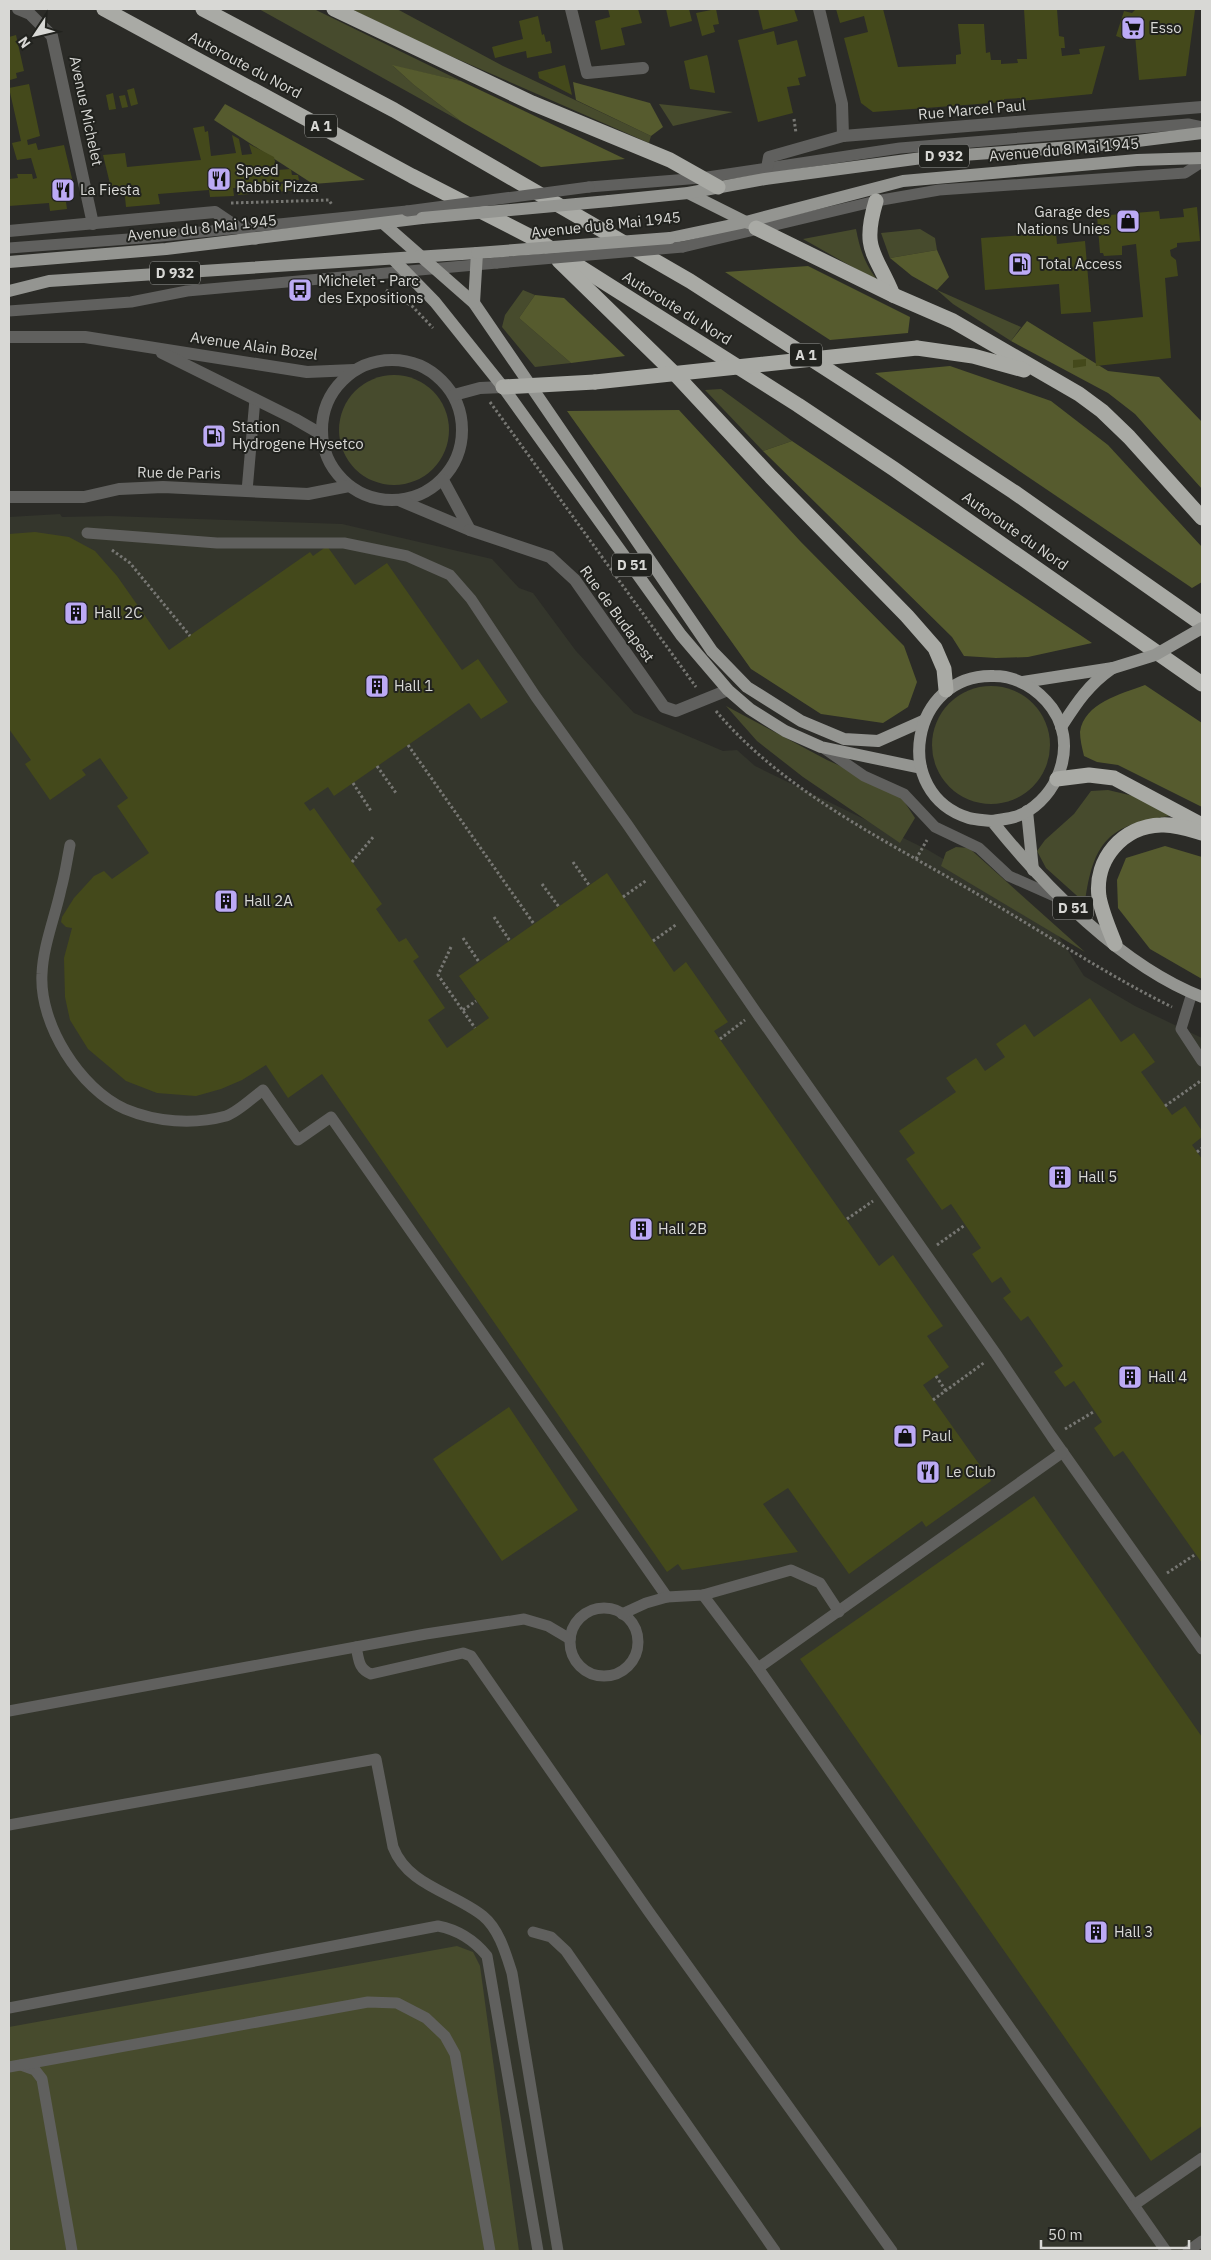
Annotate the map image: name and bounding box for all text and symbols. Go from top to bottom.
north arrow [10,10,60,60]
supermarket icon: Esso [1120,15,1146,41]
place label: Esso [1150,18,1182,37]
street label: Autoroute du Nord [186,27,305,102]
text: N [14,33,35,52]
street label: Avenue Michelet [66,54,107,167]
street label: Rue Marcel Paul [917,95,1027,124]
road number: A 1 [305,114,337,138]
street label: Avenue du 8 Mai 1945 [988,133,1140,166]
road number: D 932 [919,144,969,168]
place label: Speed Rabbit Pizza [236,160,318,196]
restaurant icon: Speed Rabbit Pizza [206,166,232,192]
restaurant icon: La Fiesta [50,177,76,203]
place label: La Fiesta [80,180,140,199]
place label: Garage des Nations Unies [1017,202,1110,238]
street label: Avenue du 8 Mai 1945 [530,207,682,242]
shop icon: Garage des Nations Unies [1115,208,1141,234]
street label: Avenue du 8 Mai 1945 [126,210,278,245]
fuel station icon: Total Access [1007,251,1033,277]
place label: Total Access [1038,254,1122,273]
road number: D 932 [150,262,200,284]
street label: Autoroute du Nord [619,266,735,349]
place label: Michelet - Parc des Expositions [318,271,424,307]
bus stop icon: Michelet - Parc des Expositions [287,277,313,303]
street label: Avenue Alain Bozel [189,327,319,364]
road number: A 1 [790,344,822,366]
place label: Station Hydrogene Hysetco [232,417,364,453]
fuel station icon: Station Hydrogene Hysetco [201,423,227,449]
street label: Rue de Paris [137,462,221,483]
street label: Autoroute du Nord [959,487,1072,574]
road number: D 51 [612,554,652,576]
street label: Rue de Budapest [576,562,659,666]
building icon: Hall 2C [63,600,89,626]
place label: Hall 2C [94,603,143,622]
building icon: Hall 1 [364,673,390,699]
place label: Hall 1 [394,676,433,695]
building icon: Hall 2A [213,888,239,914]
place label: Hall 2A [244,891,293,910]
road number: D 51 [1053,896,1093,920]
building icon: Hall 5 [1047,1164,1073,1190]
place label: Hall 5 [1078,1167,1117,1186]
building icon: Hall 2B [628,1216,654,1242]
place label: Hall 2B [658,1219,707,1238]
building icon: Hall 4 [1117,1364,1143,1390]
place label: Hall 4 [1148,1367,1187,1386]
shop icon: Paul [892,1423,918,1449]
place label: Paul [922,1426,952,1445]
restaurant icon: Le Club [915,1459,941,1485]
place label: Le Club [946,1462,996,1481]
building icon: Hall 3 [1083,1919,1109,1945]
place label: Hall 3 [1114,1922,1153,1941]
scale bar [1041,2218,1188,2250]
text: 50 m [1048,2225,1083,2244]

